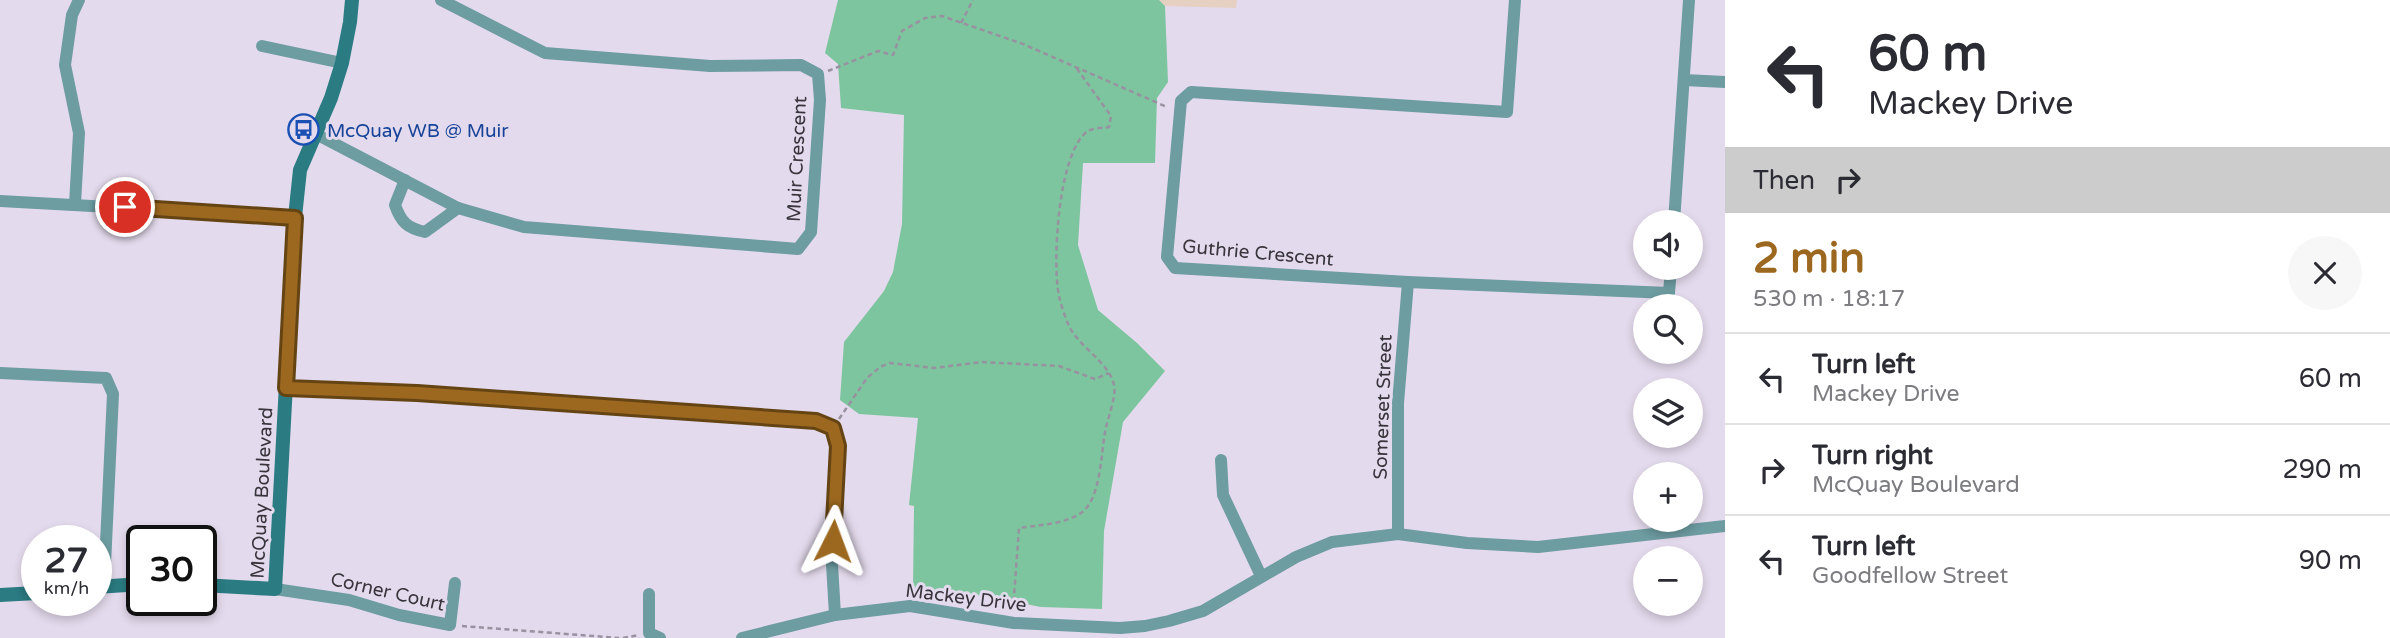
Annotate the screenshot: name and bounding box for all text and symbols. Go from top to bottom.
text: 60 m [1868,25,1987,84]
icon: left [1753,28,1844,119]
text: Mackey Drive [1868,85,2073,123]
street label: Muir Crescent [783,96,811,223]
bus stop icon: McQuay WB @ Muir [287,113,321,147]
place label: McQuay WB @ Muir [327,120,509,142]
icon: right [1829,161,1867,199]
text: Then [1753,165,1815,196]
pin [95,177,155,237]
icon: arrive [106,188,144,226]
map controls [1633,210,1703,616]
button: sound [1633,210,1703,280]
text: 2 min [1753,233,1865,284]
street label: Guthrie Crescent [1181,235,1335,271]
button: close [2288,236,2362,310]
text: 530 m · 18:17 [1753,285,1905,313]
button: search [1633,294,1703,364]
street label: Somerset Street [1369,334,1397,480]
text: Turn left [1812,349,1915,380]
icon: left [1753,360,1791,398]
text: 60 m [2299,363,2362,394]
button: layers [1633,378,1703,448]
text: Mackey Drive [1812,380,1960,408]
street label: McQuay Boulevard [247,407,277,579]
text: Turn right [1812,440,1933,471]
icon: right [1753,451,1791,489]
text: 290 m [2282,454,2362,485]
button: + [1633,462,1703,532]
text: McQuay Boulevard [1812,471,2020,499]
position arrow [796,504,870,578]
speed limit sign: 30 [126,525,217,616]
text: Turn left [1812,531,1915,562]
text: 27 [45,540,88,582]
icon: left [1753,542,1791,580]
text: 90 m [2299,545,2362,576]
button: − [1633,546,1703,616]
text: Goodfellow Street [1812,562,2008,590]
street label: Corner Court [328,568,447,616]
text: km/h [44,577,89,599]
street label: Mackey Drive [904,580,1028,616]

